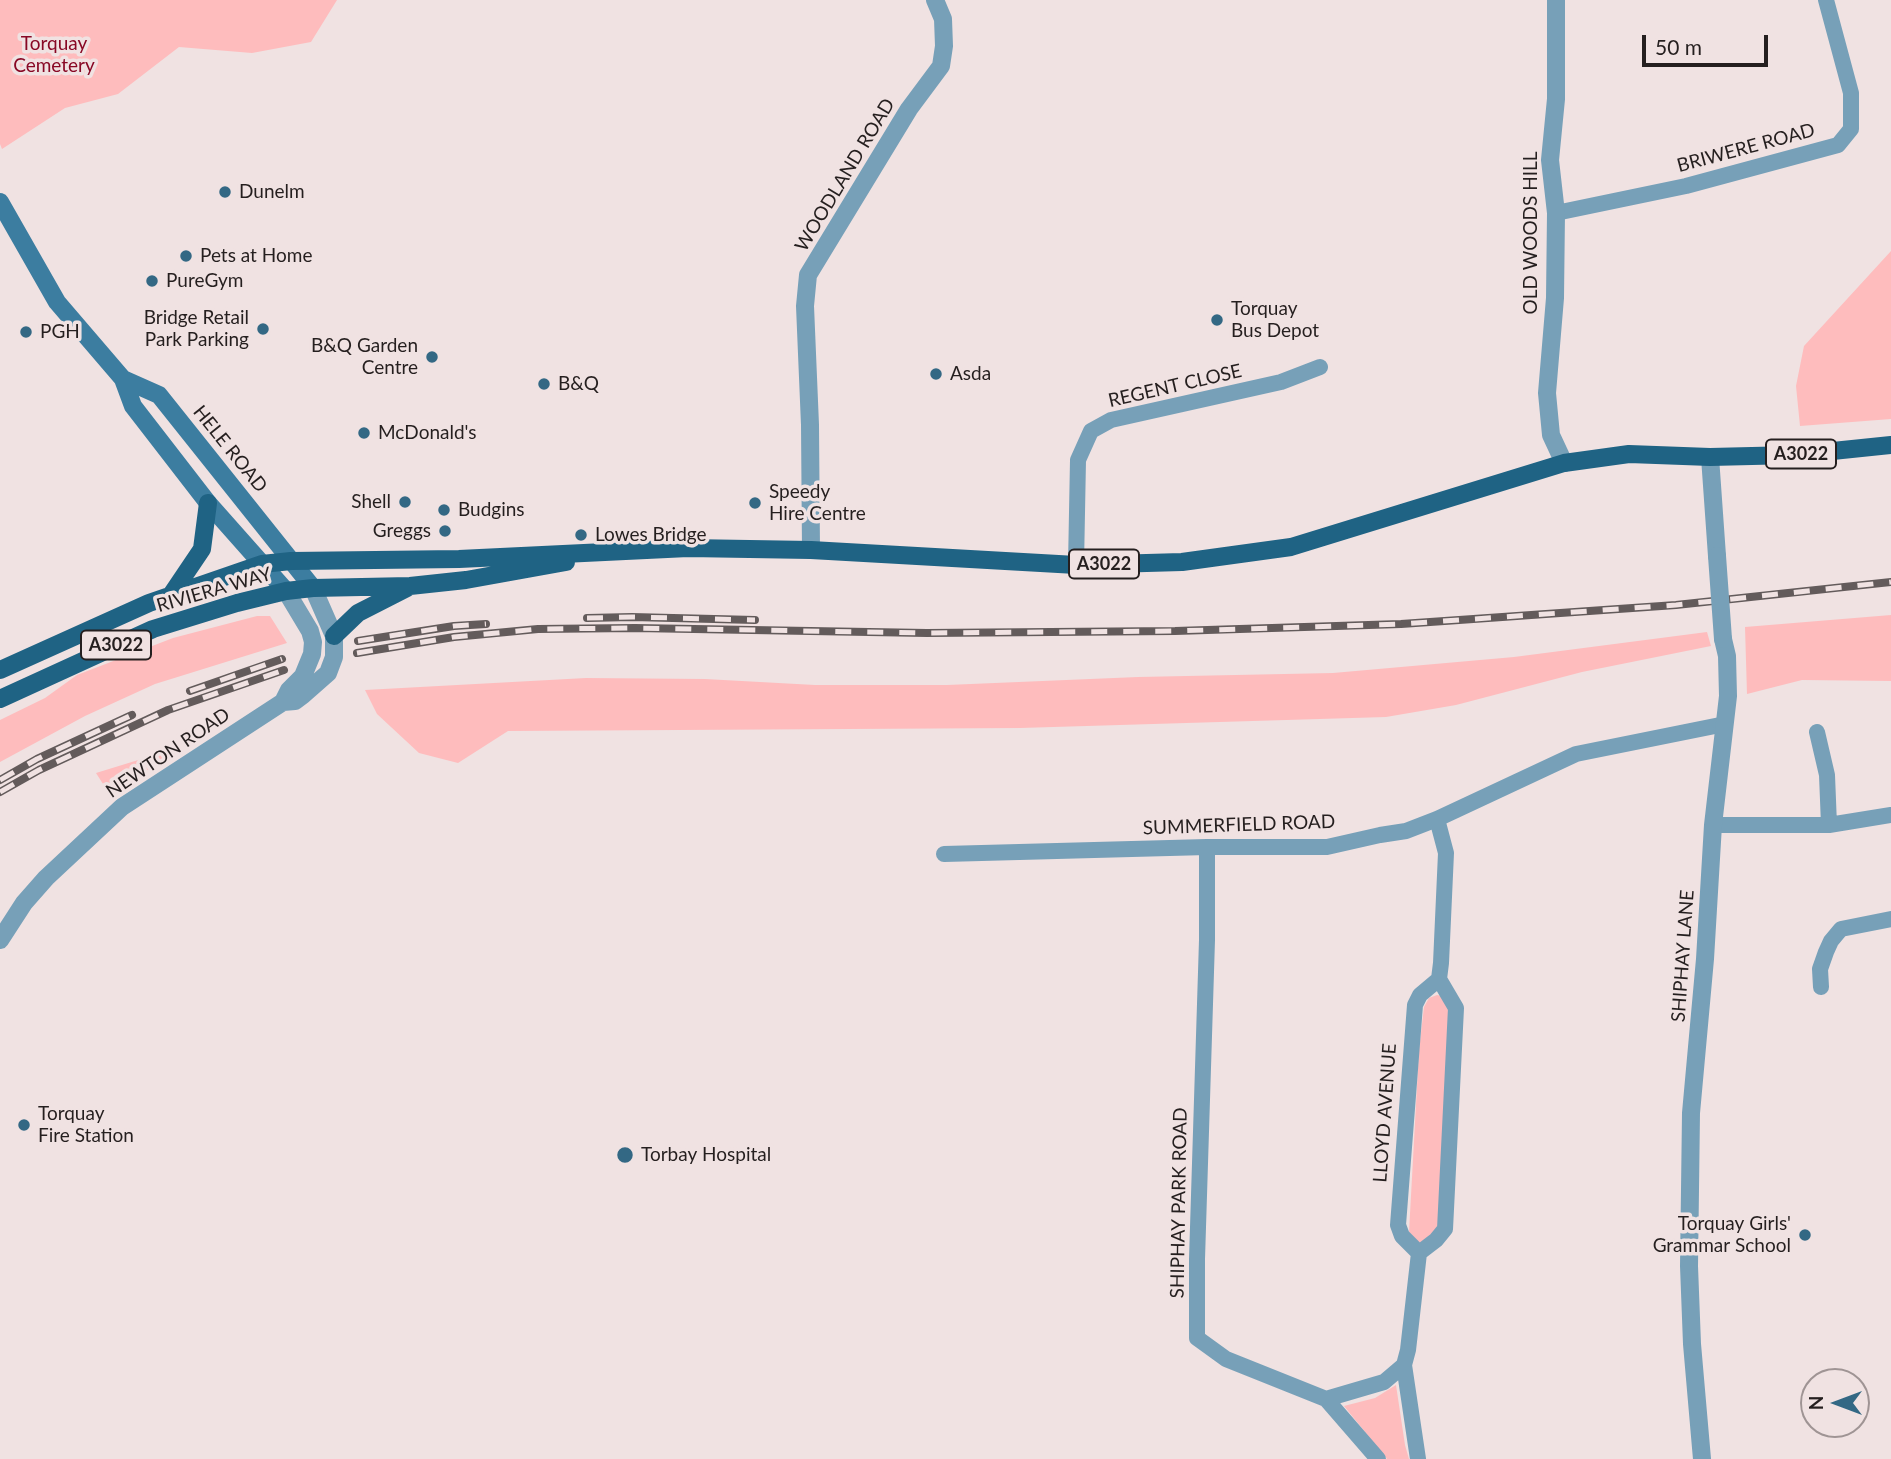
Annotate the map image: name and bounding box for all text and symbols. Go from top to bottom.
scale bar [1646,21,1772,65]
park label: Torquay Cemetery [13,33,95,77]
text: 50 m [1655,34,1702,59]
street label: WOODLAND ROAD [790,94,900,256]
street label: BRIWERE ROAD [1675,119,1817,177]
street label: OLD WOODS HILL [1520,151,1542,315]
place label: Dunelm [239,181,305,203]
marker: Dunelm [217,184,233,200]
place label: Pets at Home [200,245,312,267]
marker: Pets at Home [178,248,194,264]
place label: PureGym [166,270,243,292]
marker: PureGym [144,273,160,289]
place label: Torquay Bus Depot [1231,298,1319,342]
place label: Bridge Retail Park Parking [144,307,249,351]
marker: Torquay Bus Depot [1209,312,1225,328]
place label: PGH [40,321,80,343]
marker: Bridge Retail Park Parking [255,321,271,337]
marker: PGH [18,324,34,340]
place label: B&Q Garden Centre [311,335,418,379]
marker: B&Q Garden Centre [424,349,440,365]
street label: REGENT CLOSE [1106,360,1244,412]
place label: Asda [950,363,991,385]
marker: Asda [928,366,944,382]
place label: B&Q [558,373,599,395]
marker: B&Q [536,376,552,392]
street label: HELE ROAD [188,401,272,497]
place label: McDonald's [378,422,477,444]
marker: McDonald's [356,425,372,441]
road number: A3022 [1766,440,1836,468]
place label: Speedy Hire Centre [769,481,866,525]
place label: Shell [351,491,391,513]
marker: Shell [397,494,413,510]
marker: Speedy Hire Centre [747,495,763,511]
place label: Budgins [458,499,525,521]
marker: Budgins [436,502,452,518]
place label: Greggs [373,520,431,542]
marker: Greggs [437,523,453,539]
place label: Lowes Bridge [595,524,707,546]
marker: Lowes Bridge [573,527,589,543]
road number: A3022 [1069,550,1139,578]
street label: RIVIERA WAY [154,563,274,617]
road number: A3022 [81,630,151,660]
street label: NEWTON ROAD [102,703,234,803]
street label: SUMMERFIELD ROAD [1142,810,1336,840]
street label: SHIPHAY LANE [1667,889,1699,1023]
street label: LLOYD AVENUE [1369,1043,1401,1183]
place label: Torquay Fire Station [38,1103,134,1147]
street label: SHIPHAY PARK ROAD [1166,1107,1192,1299]
marker: Torquay Fire Station [16,1117,32,1133]
place label: Torbay Hospital [641,1144,771,1166]
marker: Torbay Hospital [615,1145,635,1165]
place label: Torquay Girls' Grammar School [1653,1213,1791,1257]
marker: Torquay Girls' Grammar School [1797,1227,1813,1243]
north arrow [1800,1368,1870,1438]
text: N [1804,1396,1827,1410]

